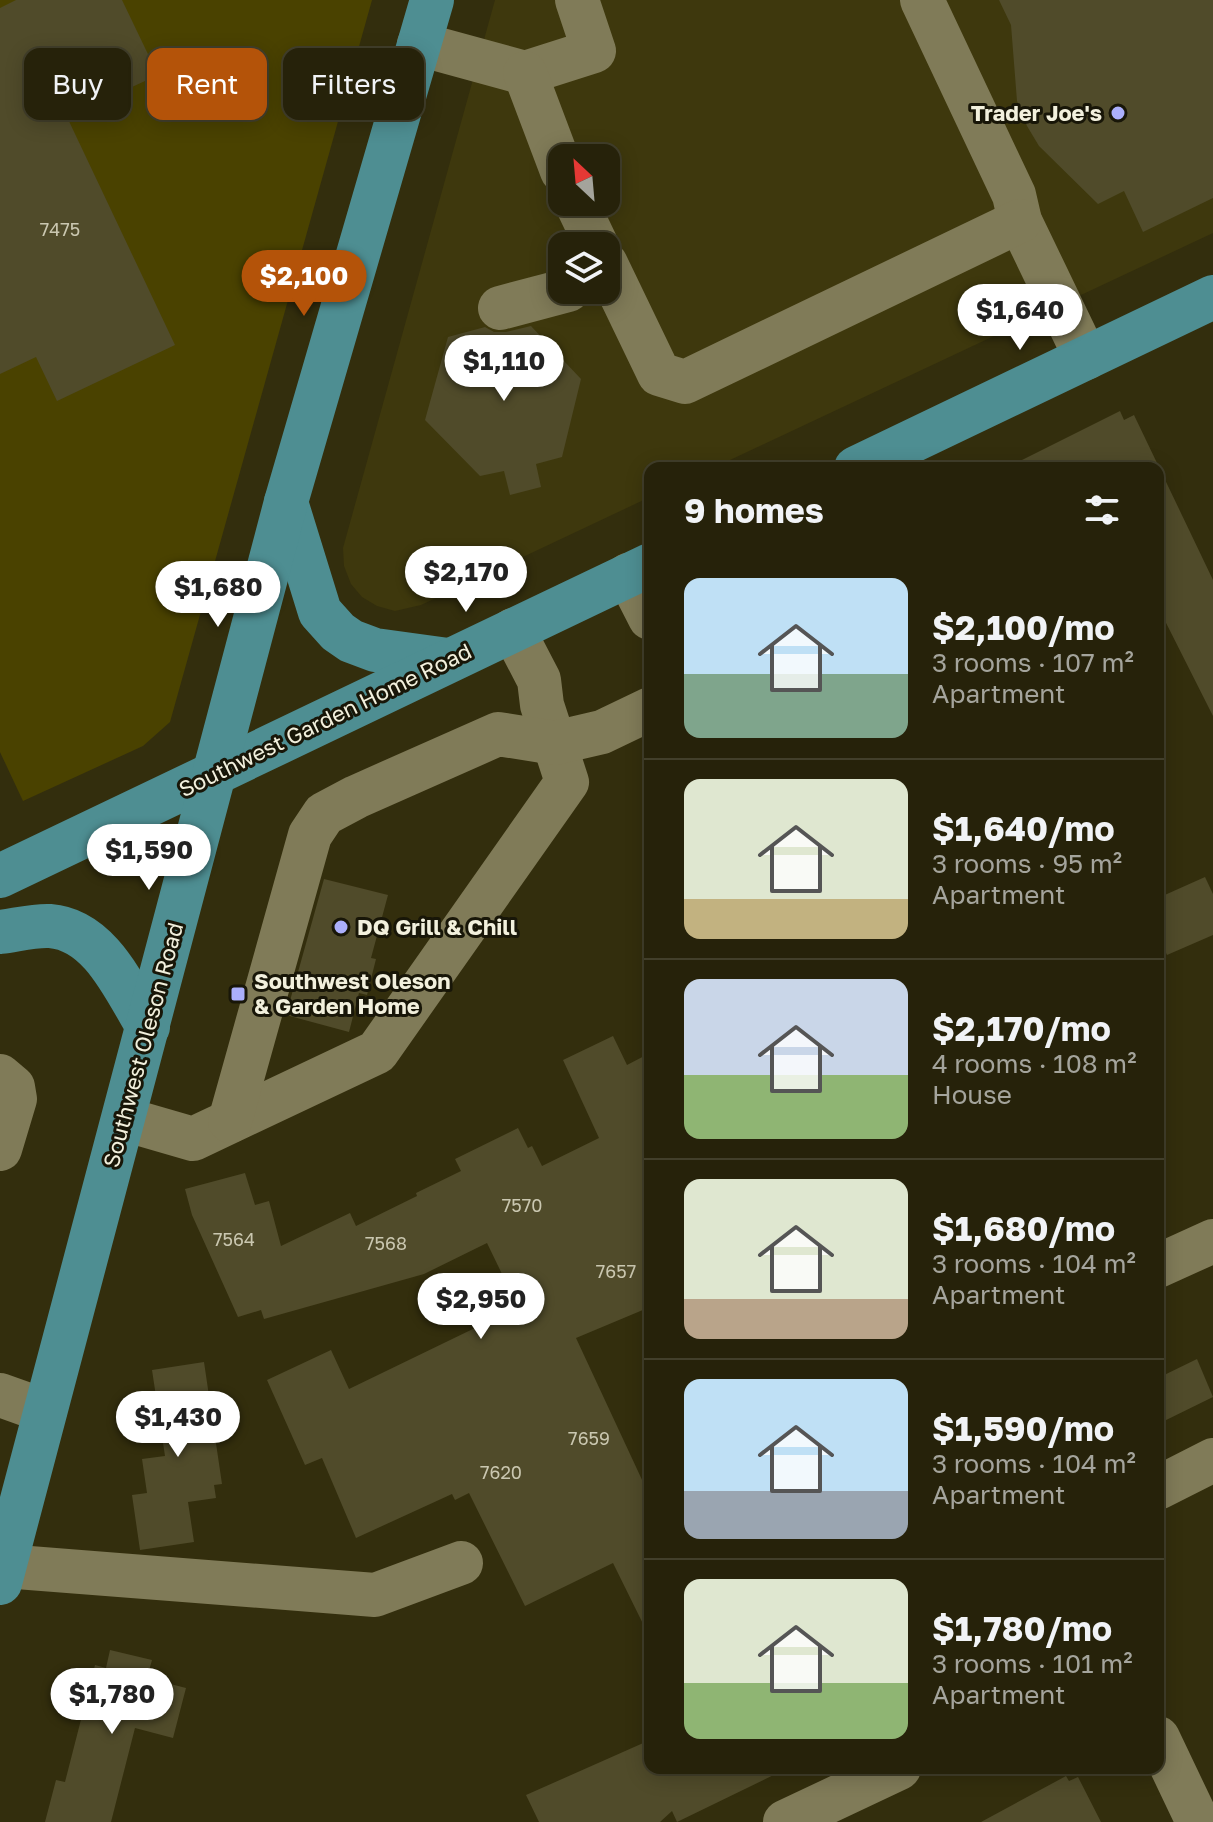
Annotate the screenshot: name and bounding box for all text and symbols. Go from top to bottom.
chip: Buy [24,48,131,120]
chip: Rent [147,48,267,120]
chip: Filters [283,48,424,120]
place label: Trader Joe's [971,99,1102,126]
marker: Trader Joe's [1109,104,1127,122]
north arrow [548,144,620,216]
map controls [548,144,620,304]
house number: 7475 [40,218,80,240]
button: layers [548,232,620,304]
pin: $2,100 [239,250,369,318]
text: $2,100 [260,260,348,291]
pin: $1,640 [955,284,1085,352]
text: $1,640 [976,294,1064,325]
pin: $1,110 [439,335,569,403]
text: $1,110 [463,345,545,376]
icon: filters [1080,488,1124,532]
text: 9 homes [684,490,824,530]
pin: $2,170 [401,546,531,614]
text: $2,170 [423,556,509,587]
pin: $1,680 [153,561,283,629]
text: $1,680 [173,571,263,602]
text: $2,100/mo [932,607,1115,647]
icon: home [748,610,844,706]
street label: Southwest Garden Home Road [174,637,475,802]
text: 3 rooms · 107 m² [932,647,1134,678]
text: Apartment [932,678,1065,709]
text: $1,640/mo [932,808,1115,848]
icon: home [748,811,844,907]
pin: $1,590 [84,824,214,892]
text: $1,590 [105,834,193,865]
text: 3 rooms · 95 m² [932,848,1122,879]
text: Apartment [932,879,1065,910]
place label: DQ Grill & Chill [357,913,517,940]
marker: DQ Grill & Chill [332,918,350,936]
street label: Southwest Oleson Road [97,919,188,1170]
place label: Southwest Oleson & Garden Home [254,967,451,1019]
marker: Southwest Oleson & Garden Home [229,985,247,1003]
text: $2,170/mo [932,1008,1111,1048]
icon: home [748,1011,844,1107]
text: 4 rooms · 108 m² [932,1048,1137,1079]
text: House [932,1079,1012,1110]
house number: 7570 [502,1194,542,1216]
text: $1,680/mo [932,1208,1115,1248]
icon: home [748,1211,844,1307]
house number: 7564 [213,1228,255,1250]
house number: 7568 [365,1232,407,1254]
text: 3 rooms · 104 m² [932,1248,1136,1279]
house number: 7657 [596,1260,636,1282]
pin: $2,950 [416,1273,546,1341]
text: Apartment [932,1279,1065,1310]
text: $2,950 [436,1283,526,1314]
pin: $1,430 [113,1391,243,1459]
text: $1,430 [134,1401,222,1432]
text: $1,590/mo [932,1408,1114,1448]
icon: home [748,1411,844,1507]
house number: 7659 [568,1427,610,1449]
text: 3 rooms · 104 m² [932,1448,1136,1479]
house number: 7620 [480,1461,522,1483]
text: Apartment [932,1479,1065,1510]
text: $1,780/mo [932,1608,1112,1648]
icon: home [748,1611,844,1707]
text: 3 rooms · 101 m² [932,1648,1133,1679]
pin: $1,780 [47,1668,177,1736]
text: $1,780 [69,1678,155,1709]
text: Apartment [932,1679,1065,1710]

